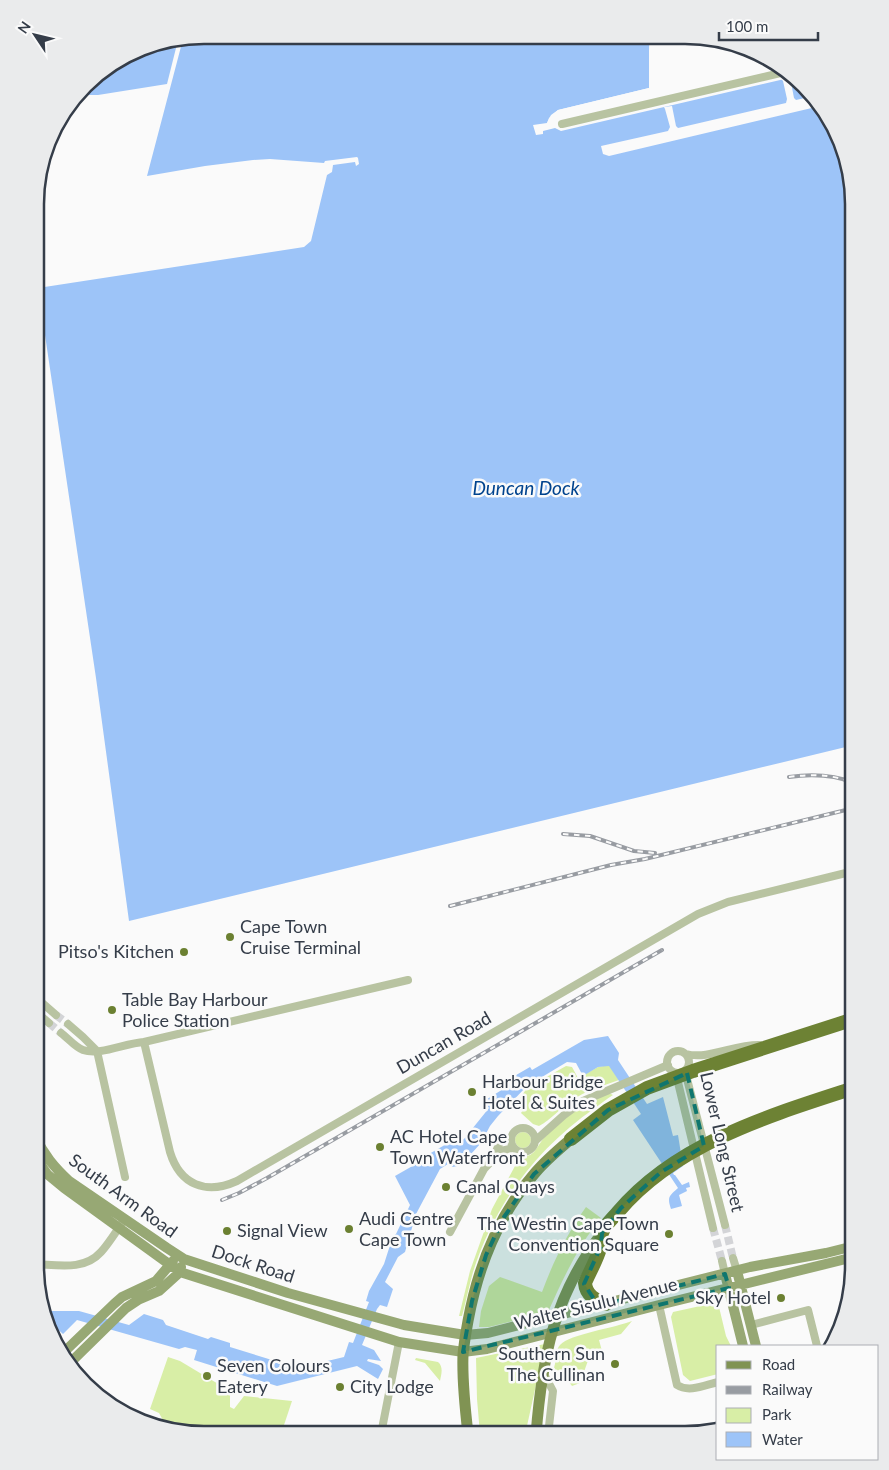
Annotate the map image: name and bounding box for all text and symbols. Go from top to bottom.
north arrow [10,10,60,60]
scale bar [719,10,818,42]
text: 100 m [726,17,768,35]
text: N [14,18,34,37]
water label: Duncan Dock [472,476,581,499]
place label: Cape Town Cruise Terminal [240,915,361,958]
marker: Cape Town Cruise Terminal [224,931,236,943]
place label: Pitso's Kitchen [58,940,174,962]
marker: Pitso's Kitchen [178,946,190,958]
place label: Table Bay Harbour Police Station [122,988,268,1031]
marker: Table Bay Harbour Police Station [106,1004,118,1016]
street label: Duncan Road [392,1006,495,1078]
place label: Harbour Bridge Hotel & Suites [482,1070,603,1113]
street label: Lower Long Street [696,1070,750,1215]
marker: Harbour Bridge Hotel & Suites [466,1086,478,1098]
place label: AC Hotel Cape Town Waterfront [390,1125,526,1168]
marker: AC Hotel Cape Town Waterfront [374,1141,386,1153]
street label: South Arm Road [65,1149,182,1242]
place label: Canal Quays [456,1175,555,1197]
marker: Canal Quays [440,1181,452,1193]
place label: Audi Centre Cape Town [359,1207,453,1250]
place label: The Westin Cape Town Convention Square [477,1212,659,1255]
place label: Signal View [237,1219,328,1241]
marker: Audi Centre Cape Town [343,1223,355,1235]
marker: Signal View [221,1225,233,1237]
marker: The Westin Cape Town Convention Square [663,1228,675,1240]
street label: Dock Road [209,1239,298,1287]
street label: Walter Sisulu Avenue [512,1272,680,1334]
place label: Sky Hotel [695,1286,771,1308]
marker: Sky Hotel [775,1292,787,1304]
place label: Southern Sun The Cullinan [498,1342,605,1385]
legend [716,1345,879,1460]
place label: Seven Colours Eatery [217,1354,330,1397]
text: Road [762,1355,795,1373]
marker: Southern Sun The Cullinan [609,1358,621,1370]
marker: Seven Colours Eatery [201,1370,213,1382]
place label: City Lodge [350,1375,434,1397]
text: Railway [762,1380,813,1398]
marker: City Lodge [334,1381,346,1393]
text: Park [762,1405,792,1423]
text: Water [762,1430,803,1448]

